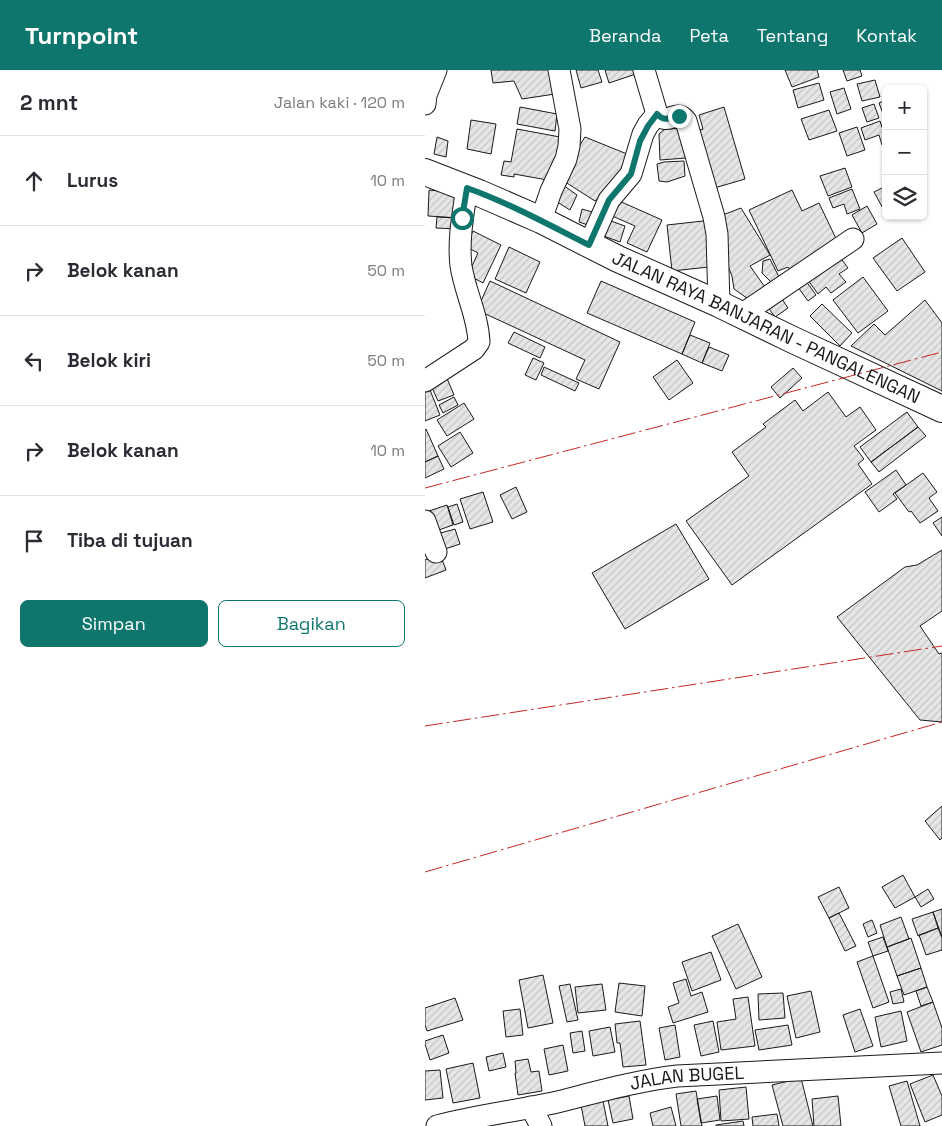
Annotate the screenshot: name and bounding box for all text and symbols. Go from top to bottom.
text: Turnpoint [25,20,138,51]
text: Beranda [589,24,661,47]
text: Peta [689,24,729,47]
text: Tentang [757,24,828,47]
text: Kontak [856,24,917,47]
map controls [882,85,927,220]
button: + [882,85,927,130]
text: 2 mnt [20,89,78,116]
text: Jalan kaki · 120 m [274,92,405,113]
route end [668,105,691,128]
button: − [882,130,927,175]
icon: ahead [20,167,48,195]
text: Lurus [67,168,118,193]
text: 10 m [370,170,405,191]
button: layers [882,175,927,220]
route start [451,207,474,230]
street label: JALAN RAYA BANJARAN - PANGALENGAN [608,246,924,408]
icon: right [20,257,48,285]
text: Belok kanan [67,258,179,283]
text: 50 m [367,260,405,281]
icon: left [20,347,48,375]
text: Belok kiri [67,348,151,373]
text: 50 m [367,350,405,371]
icon: right [20,437,48,465]
text: Belok kanan [67,438,179,463]
text: 10 m [370,440,405,461]
icon: arrive [20,527,48,555]
text: Tiba di tujuan [67,528,193,553]
button: Simpan [20,600,208,647]
button: Bagikan [218,600,405,647]
street label: JALAN BUGEL [627,1061,745,1095]

